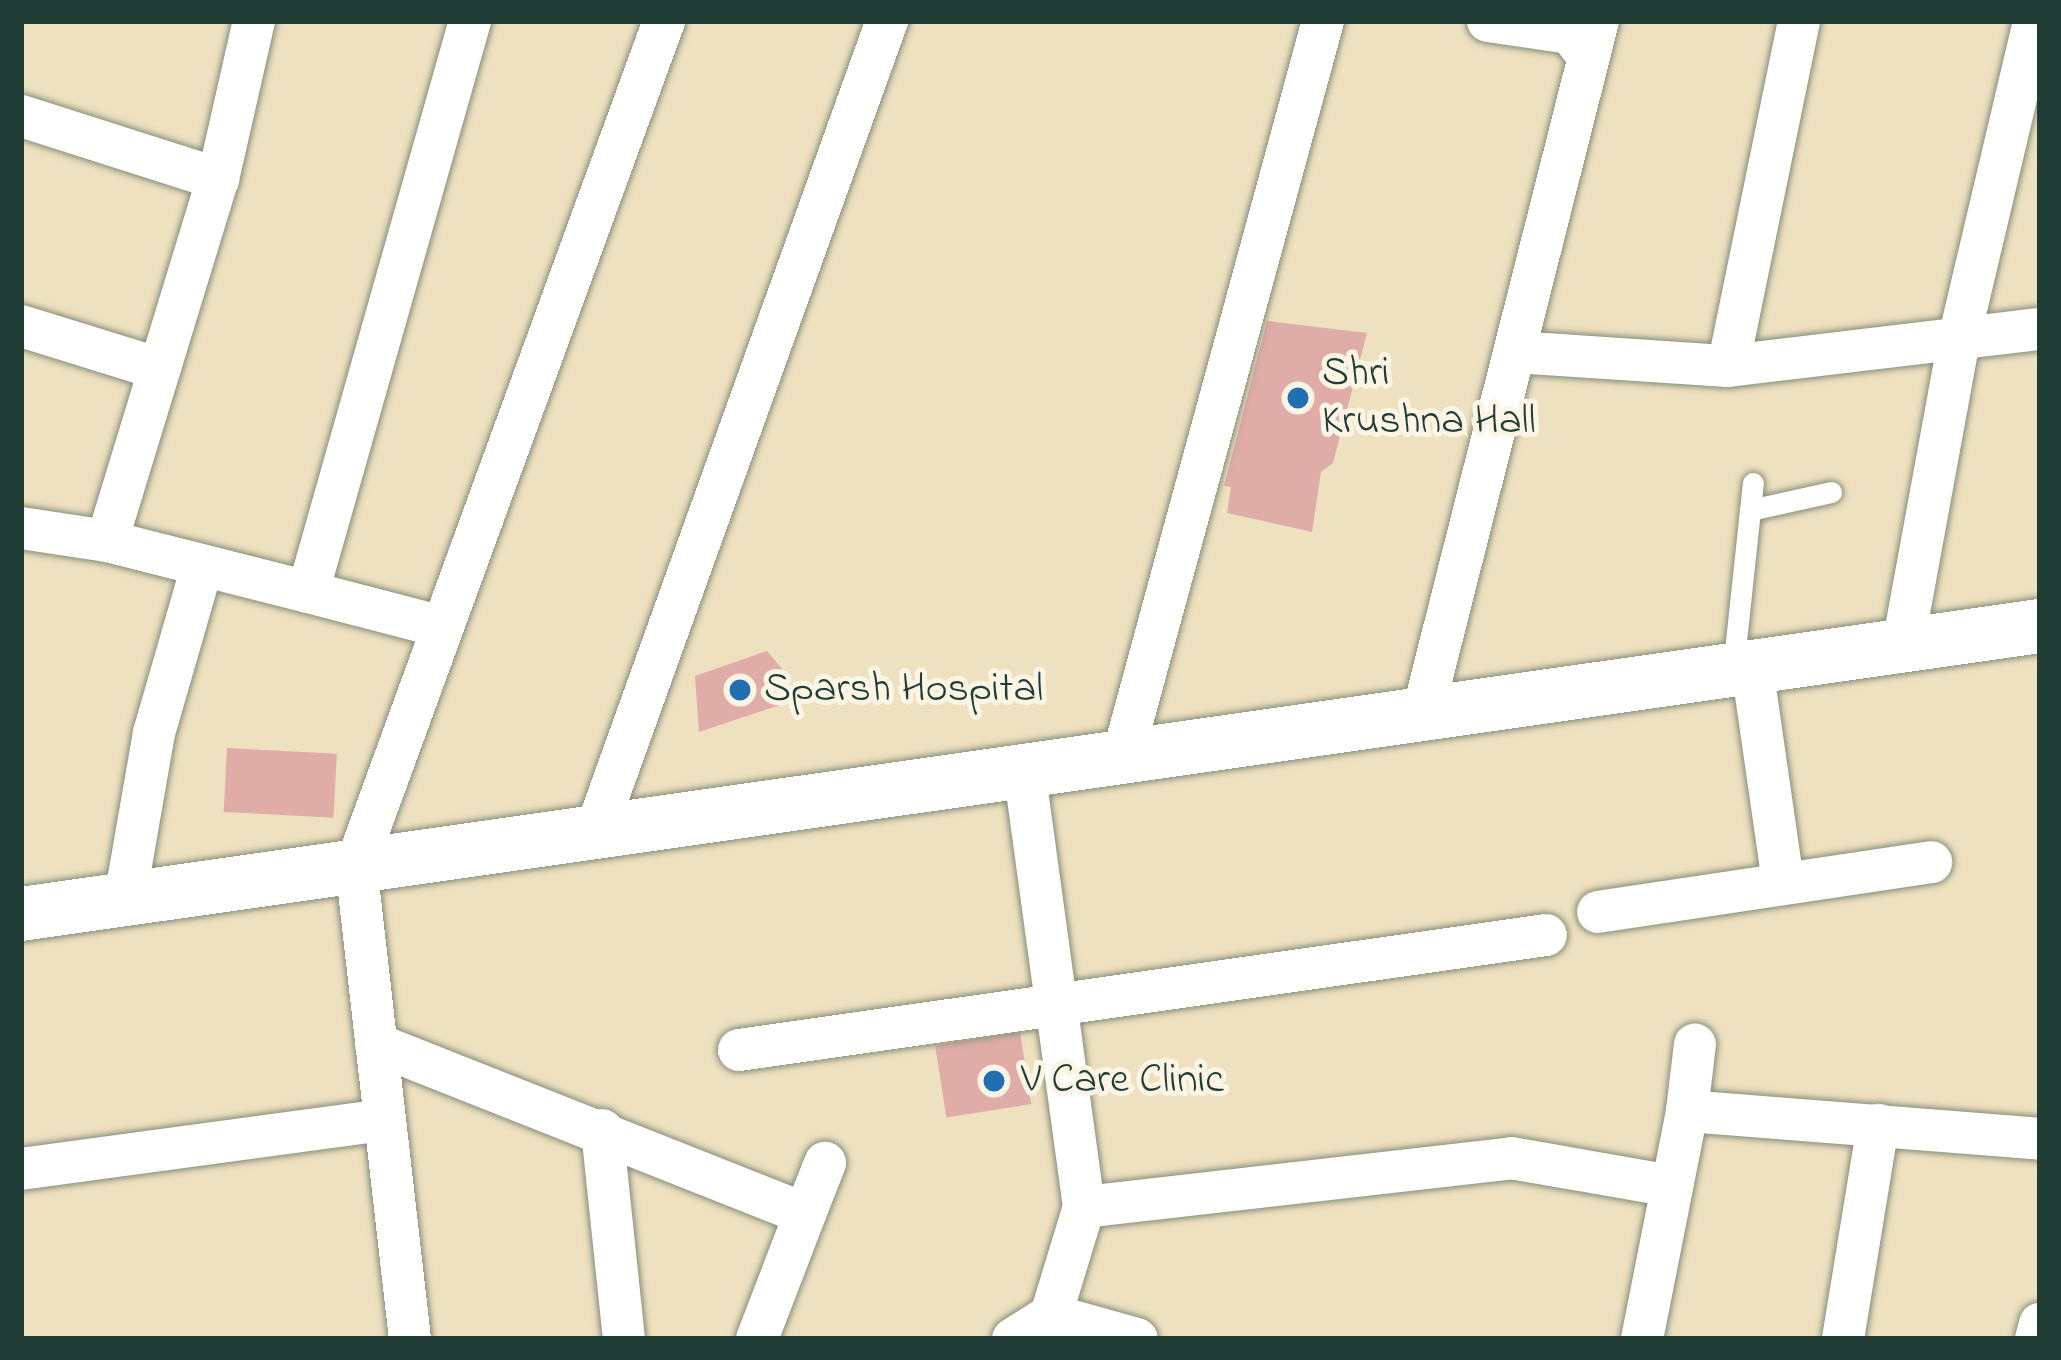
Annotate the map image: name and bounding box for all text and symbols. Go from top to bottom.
place label: Shri Krushna Hall [1322,349,1536,448]
marker: Shri Krushna Hall [1285,385,1311,411]
place label: Sparsh Hospital [764,665,1043,715]
marker: Sparsh Hospital [727,677,753,703]
place label: V Care Clinic [1021,1056,1224,1106]
marker: V Care Clinic [978,1065,1010,1097]

